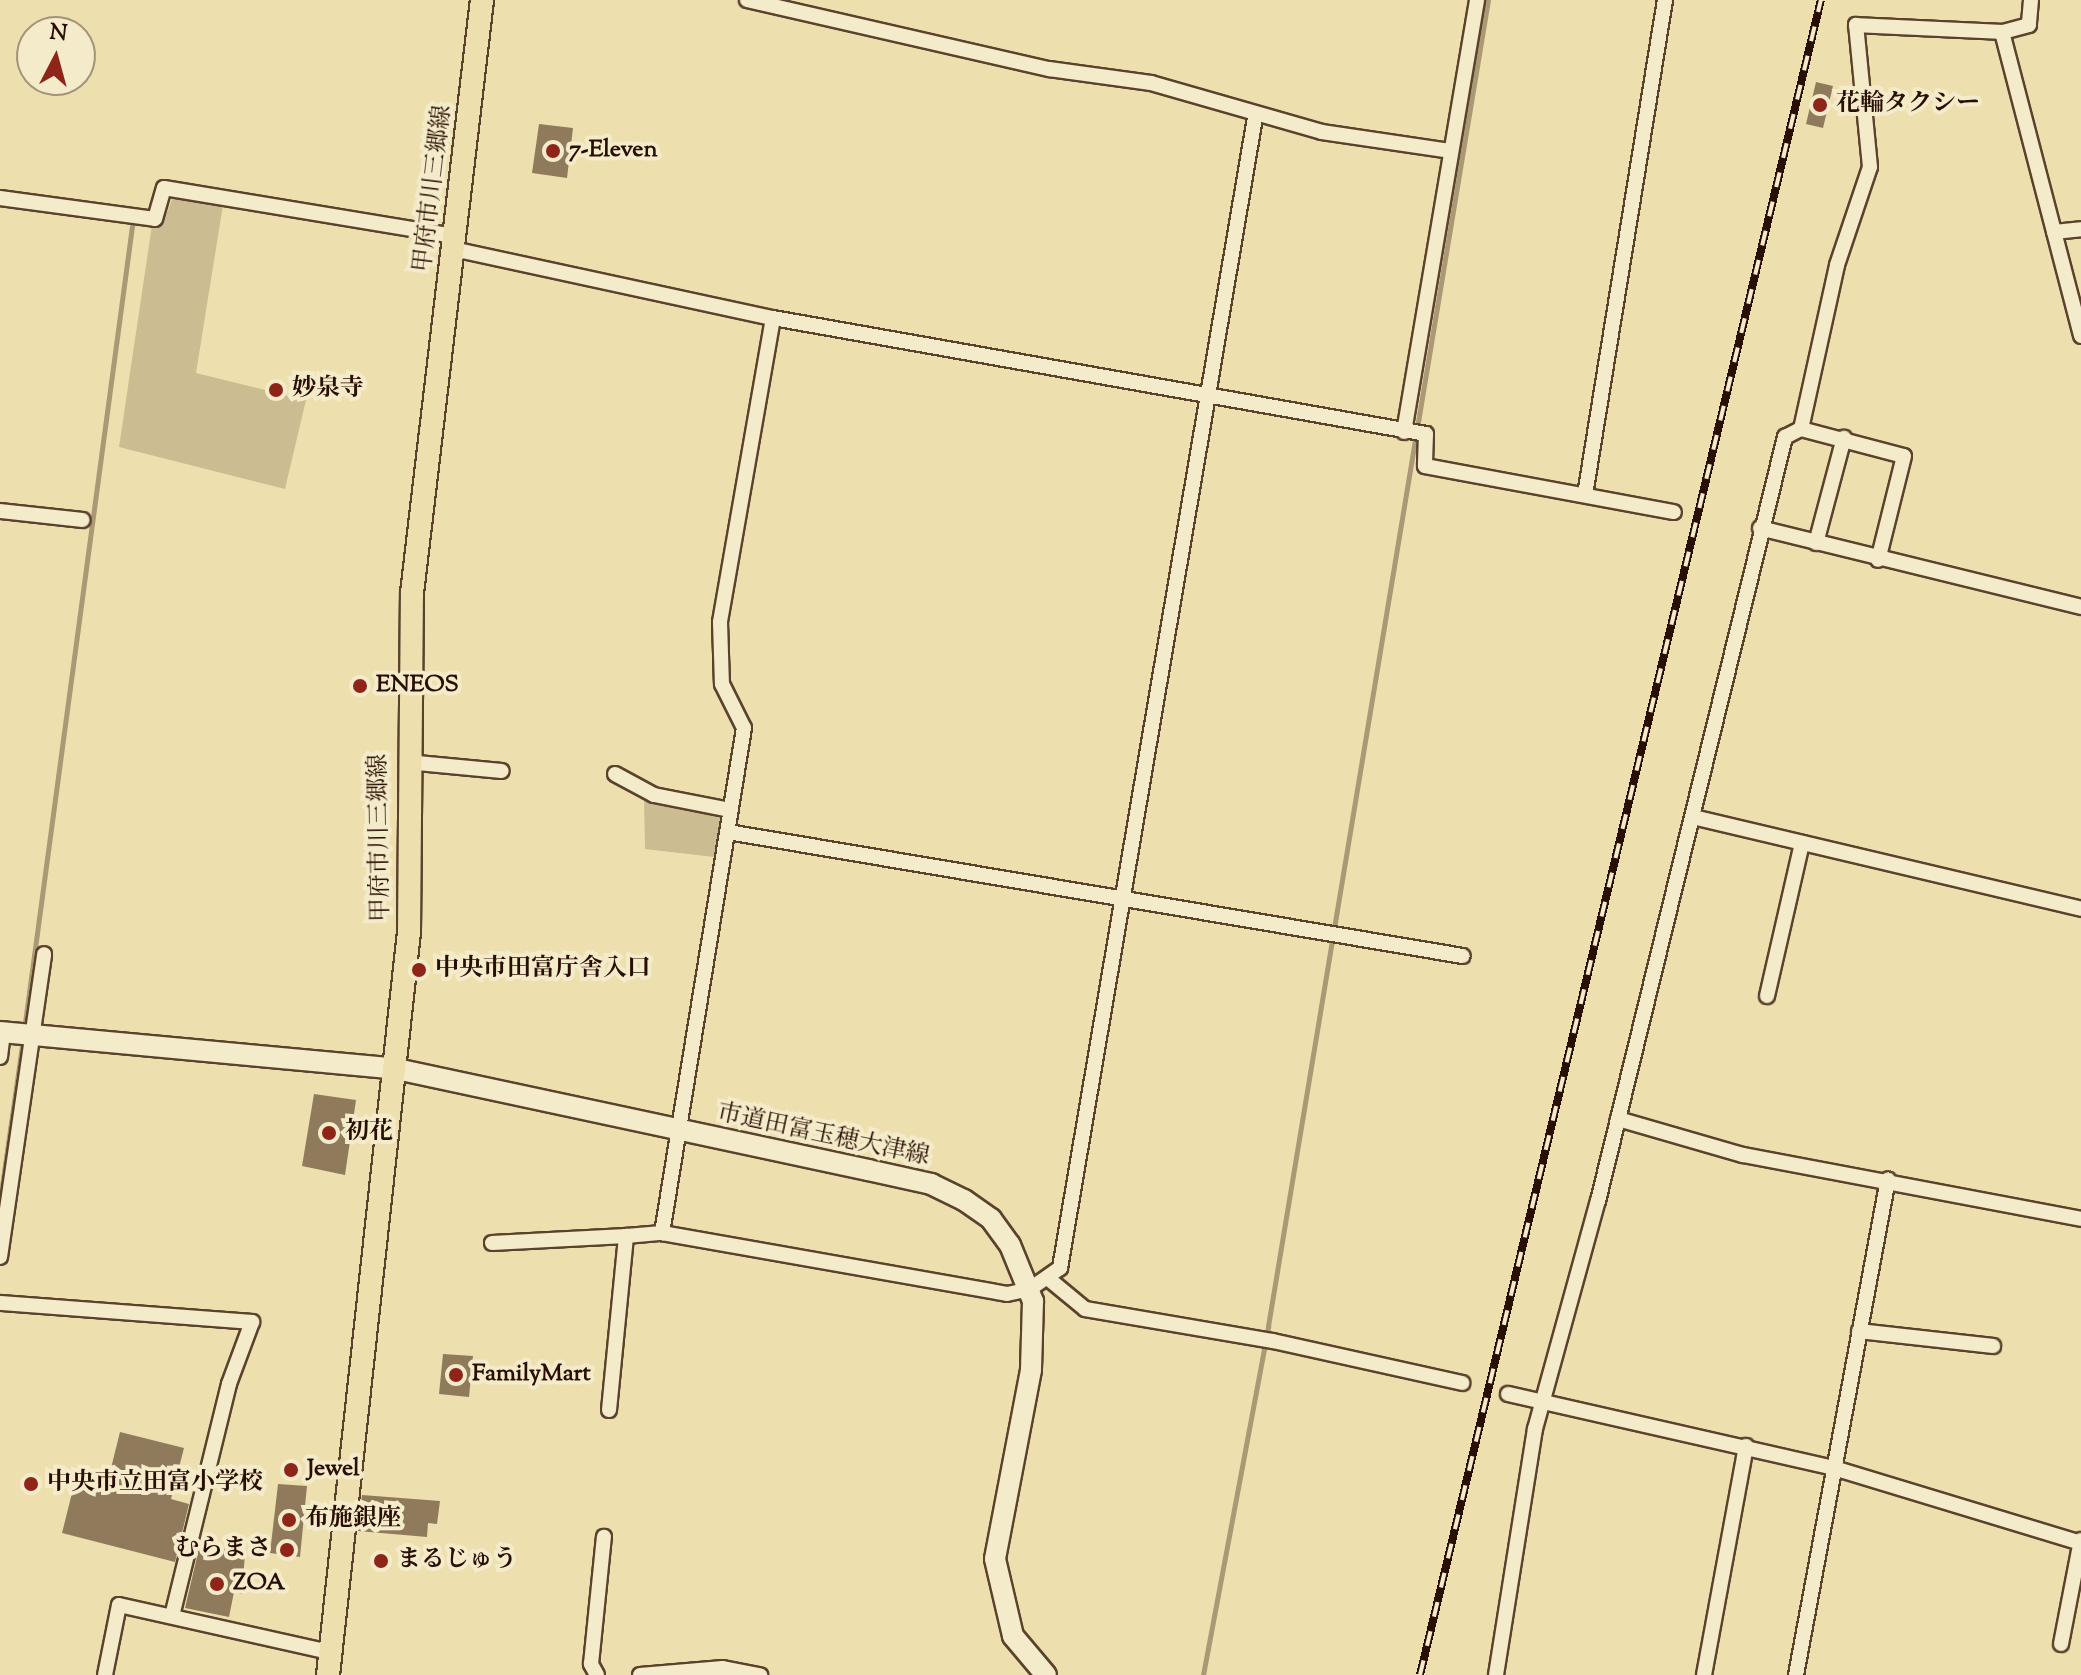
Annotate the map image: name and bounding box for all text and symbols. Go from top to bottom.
north arrow [16,16,96,96]
text: N [48,17,69,51]
place label: 花輪タクシー [1836,91,1980,119]
marker: 花輪タクシー [1811,96,1829,114]
street label: 甲府市川三郷線 [409,104,459,274]
place label: 7-Eleven [569,137,658,165]
marker: 7-Eleven [544,142,562,160]
place label: 妙泉寺 [292,376,364,404]
marker: 妙泉寺 [267,381,285,399]
place label: ENEOS [376,672,459,700]
marker: ENEOS [351,677,369,695]
street label: 甲府市川三郷線 [365,754,397,922]
place label: 中央市田富庁舎入口 [435,956,651,984]
marker: 中央市田富庁舎入口 [410,961,428,979]
street label: 市道田富玉穂大津線 [714,1099,932,1173]
place label: 初花 [345,1119,393,1147]
marker: 初花 [320,1124,338,1142]
place label: FamilyMart [472,1361,591,1389]
marker: FamilyMart [447,1366,465,1384]
place label: Jewel [307,1456,360,1484]
marker: Jewel [282,1461,300,1479]
place label: 中央市立田富小学校 [47,1470,263,1498]
marker: 中央市立田富小学校 [22,1475,40,1493]
place label: 布施銀座 [305,1506,401,1534]
marker: 布施銀座 [280,1511,298,1529]
place label: むらまさ [175,1536,271,1564]
marker: むらまさ [278,1541,296,1559]
place label: まるじゅう [397,1547,517,1575]
marker: まるじゅう [372,1552,390,1570]
place label: ZOA [233,1570,285,1598]
marker: ZOA [208,1575,226,1593]

